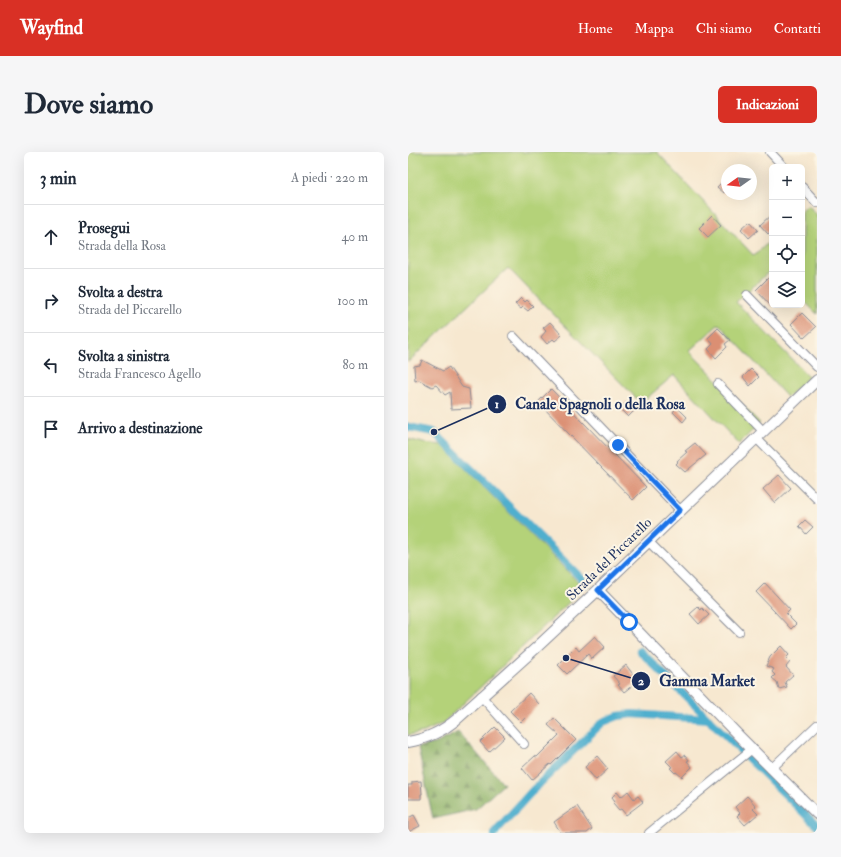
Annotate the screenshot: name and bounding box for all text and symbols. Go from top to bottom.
text: Wayfind [20,16,83,40]
text: Home [578,20,613,37]
text: Mappa [635,20,674,37]
text: Chi siamo [696,20,752,37]
text: Contatti [774,20,821,37]
button: Indicazioni [718,86,817,123]
text: Dove siamo [24,87,153,122]
north arrow [721,164,757,200]
map controls [769,164,805,308]
button: + [769,164,805,200]
text: 3 min [40,168,77,189]
text: A piedi · 220 m [291,170,368,186]
button: − [769,200,805,236]
text: Prosegui [78,219,130,238]
icon: ahead [40,226,62,248]
text: 40 m [342,229,368,245]
button: locate [769,236,805,272]
text: Strada della Rosa [78,238,166,254]
button: layers [769,272,805,308]
text: Svolta a destra [78,283,162,302]
icon: right [40,290,62,312]
text: 100 m [337,293,368,309]
text: Strada del Piccarello [78,302,182,318]
text: Svolta a sinistra [78,347,170,366]
icon: left [40,354,62,376]
text: 80 m [342,357,368,373]
text: Strada Francesco Agello [78,366,201,382]
callout: Canale Spagnoli o della Rosa [487,390,693,417]
text: Canale Spagnoli o della Rosa [515,395,686,415]
text: 1 [495,397,499,412]
icon: arrive [40,418,62,440]
text: Arrivo a destinazione [78,419,203,438]
route end [609,436,627,454]
street label: Strada del Piccarello [563,514,655,604]
route start [620,613,638,631]
callout: Gamma Market [631,667,763,694]
text: Gamma Market [659,672,755,691]
text: 2 [638,674,644,689]

